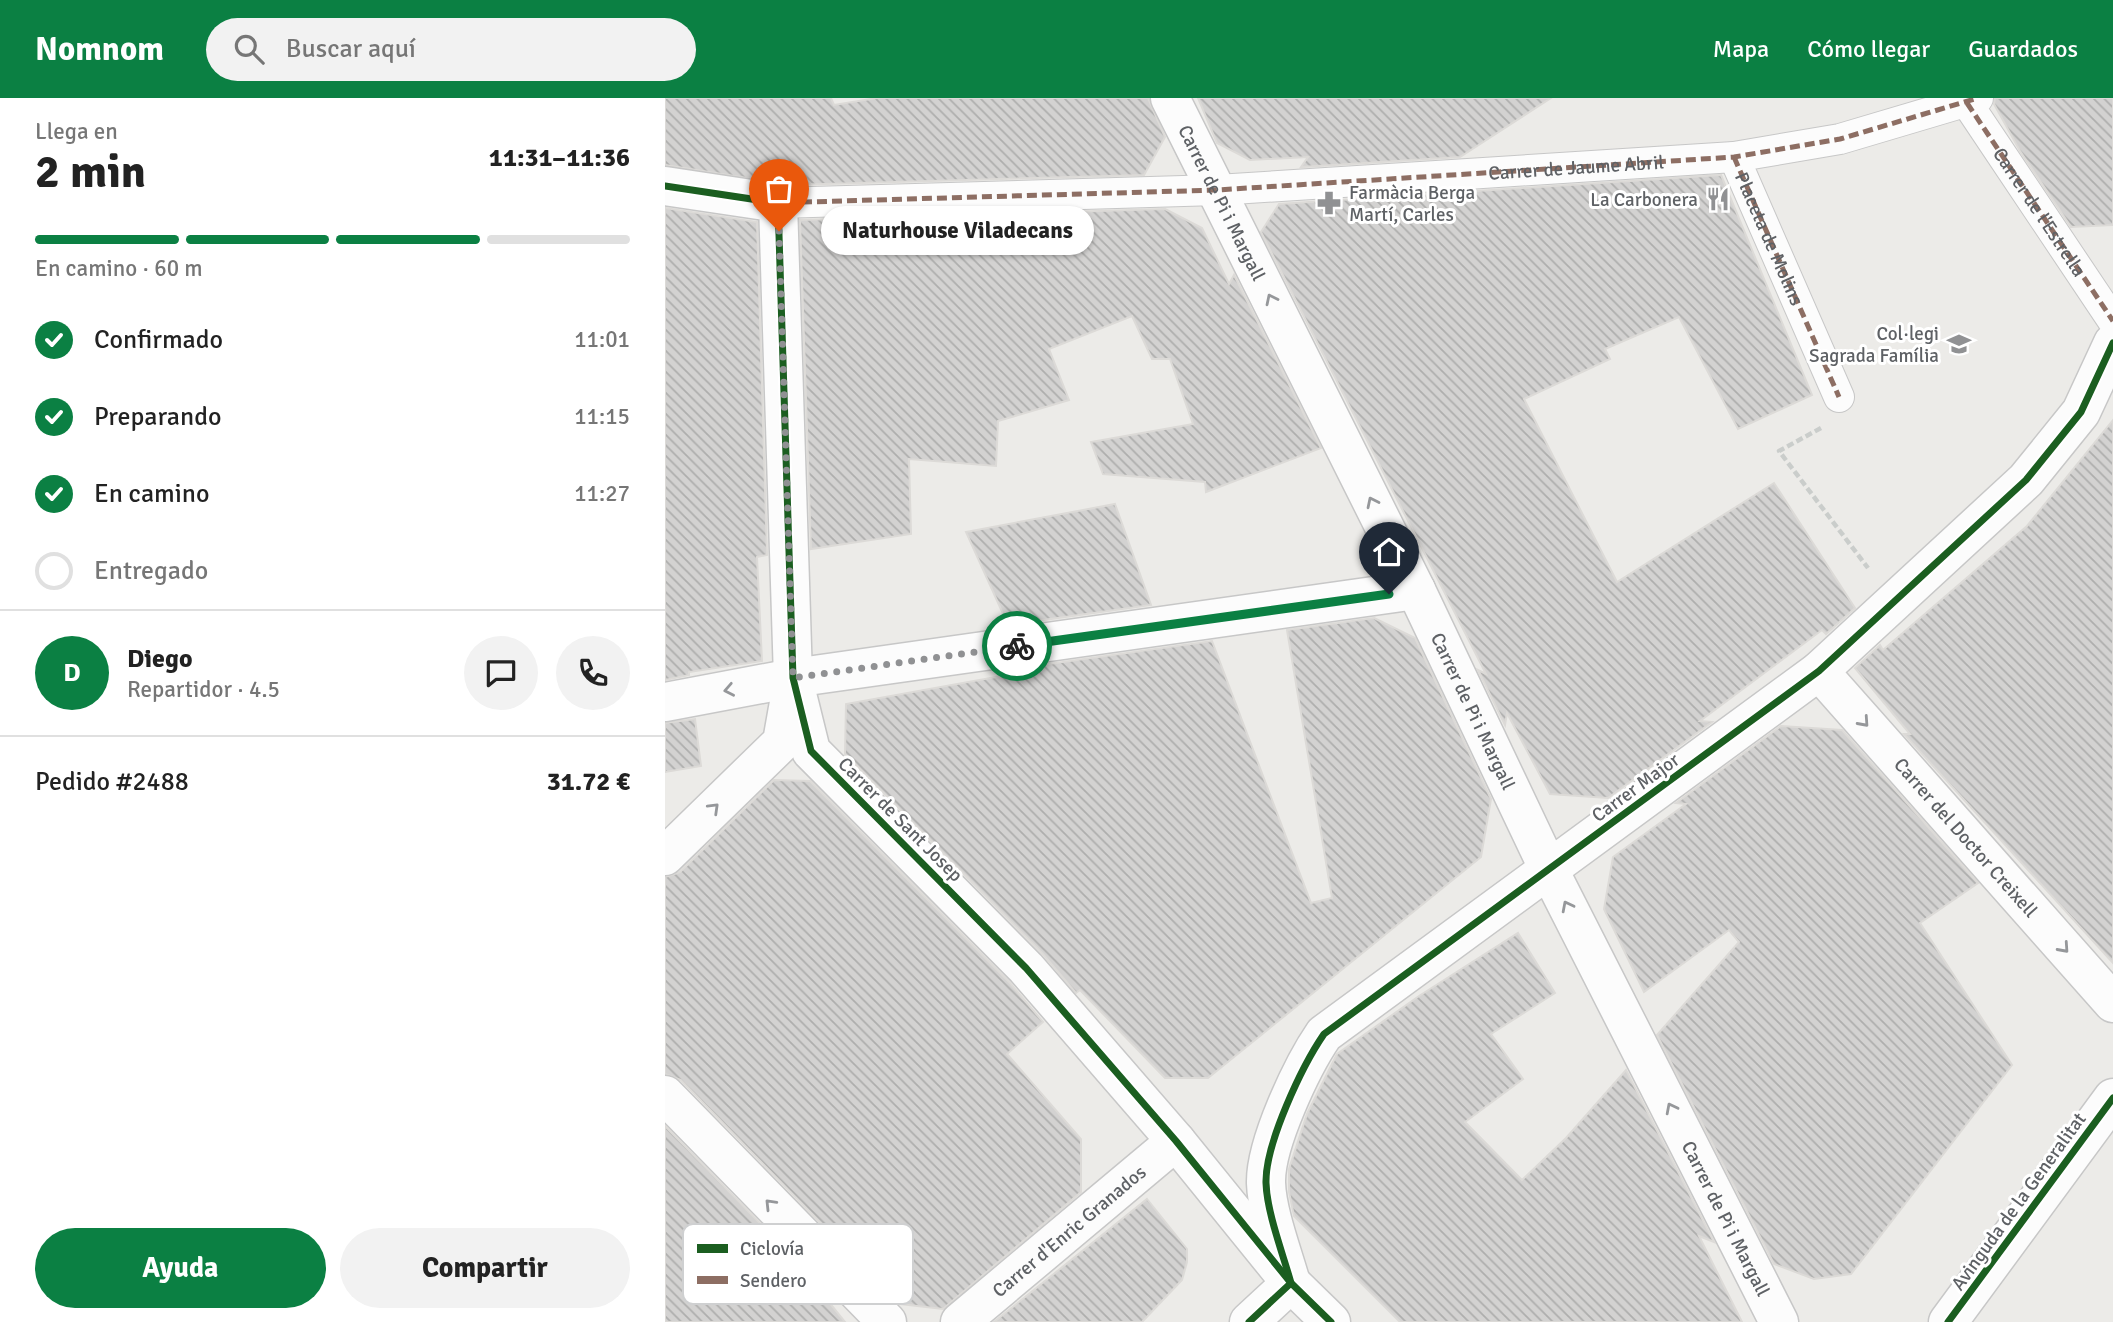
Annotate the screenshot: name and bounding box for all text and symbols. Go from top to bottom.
search box [206,18,696,81]
text: Nomnom [35,29,164,70]
icon: search [230,30,268,68]
text: Buscar aquí [286,33,416,65]
text: Mapa [1713,34,1769,64]
text: Cómo llegar [1807,34,1930,64]
text: Guardados [1968,34,2078,64]
text: Llega en [35,117,118,146]
street label: Carrer de Pi i Margall [1172,121,1270,285]
text: 11:31–11:36 [489,142,630,174]
street label: Carrer de l'Estrella [1987,143,2091,282]
text: 2 min [35,144,146,200]
street label: Carrer de Jaume Abril [1488,151,1665,186]
pin [749,159,809,231]
street label: Placeta de Molins [1729,169,1808,309]
icon: bag [760,170,798,208]
place label: Farmàcia Berga Martí, Carles [1349,181,1475,227]
restaurant icon: La Carbonera [1704,185,1732,213]
place label: La Carbonera [1590,188,1698,212]
pharmacy icon: Farmàcia Berga Martí, Carles [1315,189,1343,217]
callout: Naturhouse Viladecans [821,206,1094,256]
text: Naturhouse Viladecans [842,216,1073,245]
text: En camino · 60 m [35,254,203,283]
one-way arrow [1265,294,1279,306]
icon: check [35,321,73,359]
place label: Col·legi Sagrada Família [1809,322,1939,368]
text: Confirmado [94,324,223,356]
text: 11:01 [574,325,630,354]
school or university icon: Col·legi Sagrada Família [1945,330,1973,358]
icon: check [35,398,73,436]
text: Preparando [94,401,221,433]
text: 11:15 [574,402,630,431]
icon: check [35,475,73,513]
text: En camino [94,478,210,510]
text: 11:27 [574,479,630,508]
one-way arrow [1367,497,1381,509]
pin [1359,522,1419,594]
icon: home [1370,533,1408,571]
text: Entregado [94,555,208,587]
courier [982,611,1052,681]
icon: bike [998,627,1036,665]
street label: Carrer de Pi i Margall [1425,629,1520,794]
button: chat [464,636,538,710]
button: phone [556,636,630,710]
text: Diego [127,643,193,675]
text: D [63,657,81,689]
text: Repartidor · 4.5 [127,675,280,704]
one-way arrow [723,682,735,697]
one-way arrow [1856,714,1868,727]
street label: Carrer Major [1587,748,1684,828]
street label: Carrer de Sant Josep [833,752,968,887]
street label: Carrer del Doctor Creixell [1888,753,2042,923]
text: Pedido #2488 [35,766,189,798]
text: 31.72 € [547,766,630,798]
one-way arrow [706,804,719,817]
one-way arrow [1562,901,1576,913]
one-way arrow [2056,940,2068,953]
one-way arrow [1665,1103,1679,1115]
street label: Avinguda de la Generalitat [1946,1108,2092,1295]
street label: Carrer de Pi i Margall [1676,1137,1775,1301]
street label: Carrer d'Enric Granados [988,1160,1151,1303]
one-way arrow [766,1199,779,1212]
legend [683,1224,913,1304]
button: Ayuda [35,1228,326,1308]
button: Compartir [340,1228,630,1308]
text: Ciclovía [740,1237,804,1261]
text: Sendero [740,1269,807,1293]

